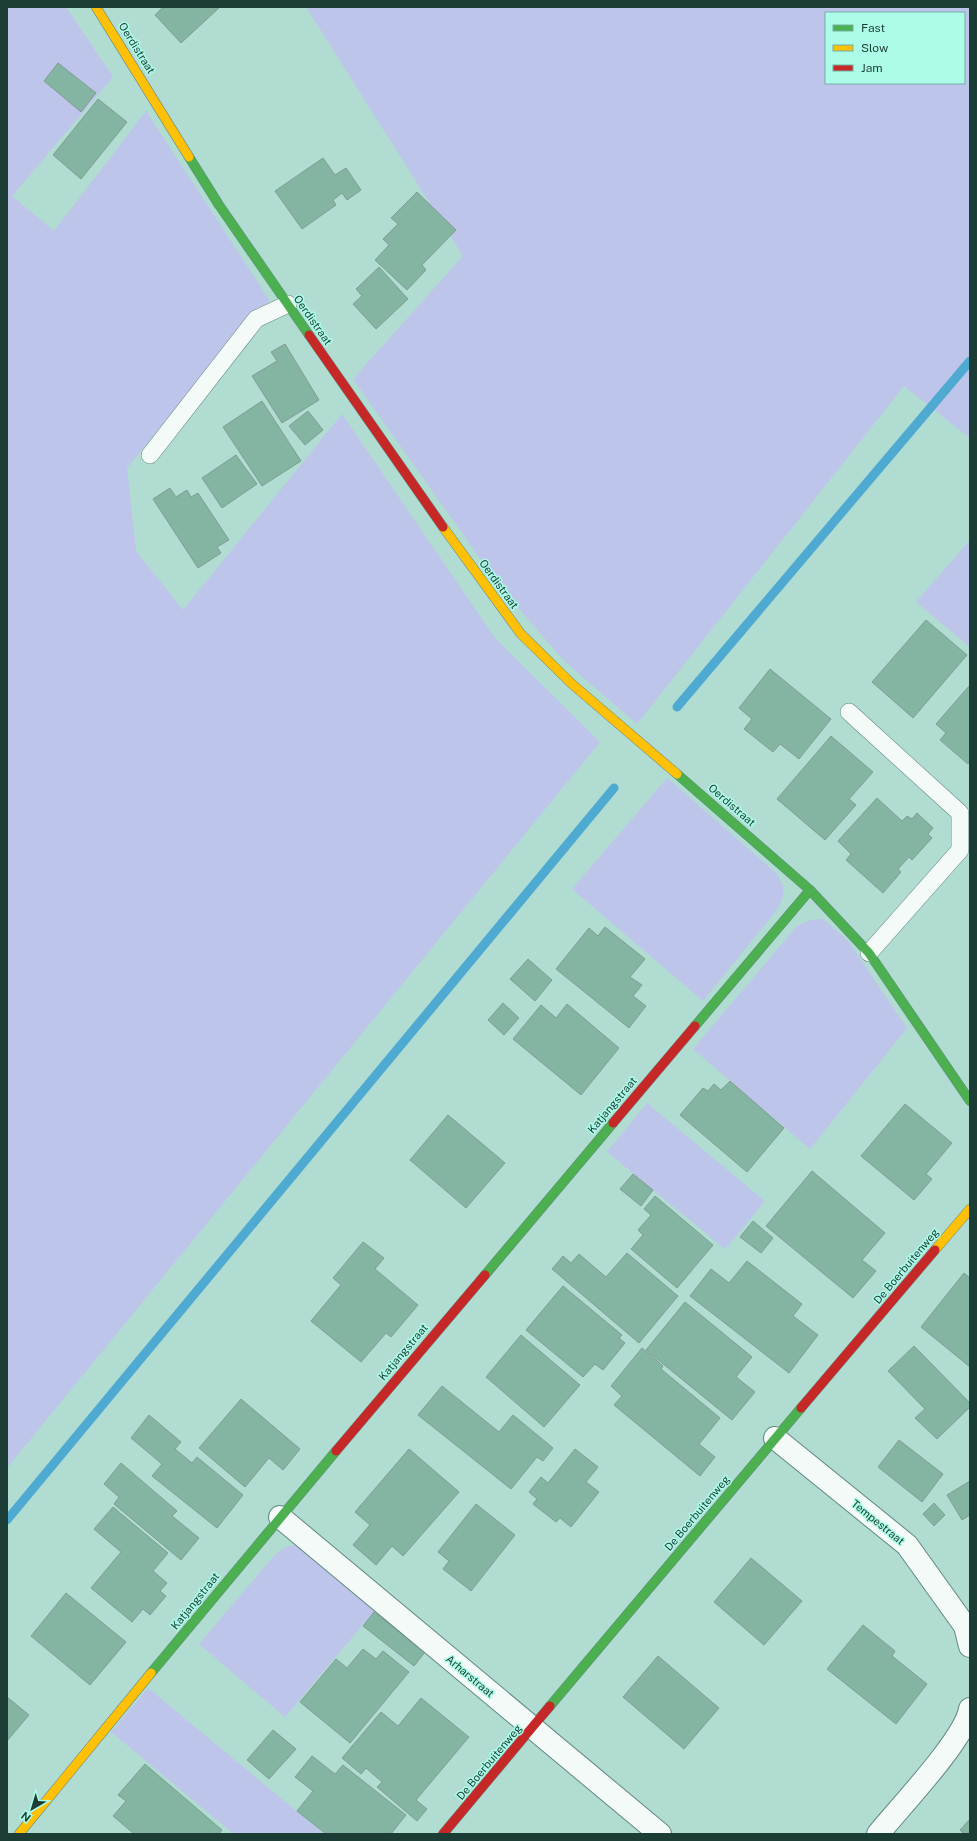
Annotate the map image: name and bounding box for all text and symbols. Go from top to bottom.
legend [825,12,965,84]
street label: Oerdistraat [117,20,157,76]
text: Fast [861,21,886,35]
text: Slow [861,41,889,55]
text: Jam [861,61,883,75]
street label: Oerdistraat [292,293,334,347]
street label: Oerdistraat [477,557,521,611]
street label: Oerdistraat [706,782,758,828]
street label: Katjangstraat [585,1074,639,1136]
street label: De Boerbuitenweg [871,1226,941,1306]
street label: Katjangstraat [376,1321,430,1383]
street label: De Boerbuitenweg [662,1473,732,1553]
street label: Tempestraat [849,1497,907,1547]
street label: Katjangstraat [168,1570,222,1632]
street label: Arharstraat [444,1653,496,1699]
street label: De Boerbuitenweg [454,1722,524,1802]
north arrow [12,1789,52,1829]
text: N [19,1810,33,1824]

